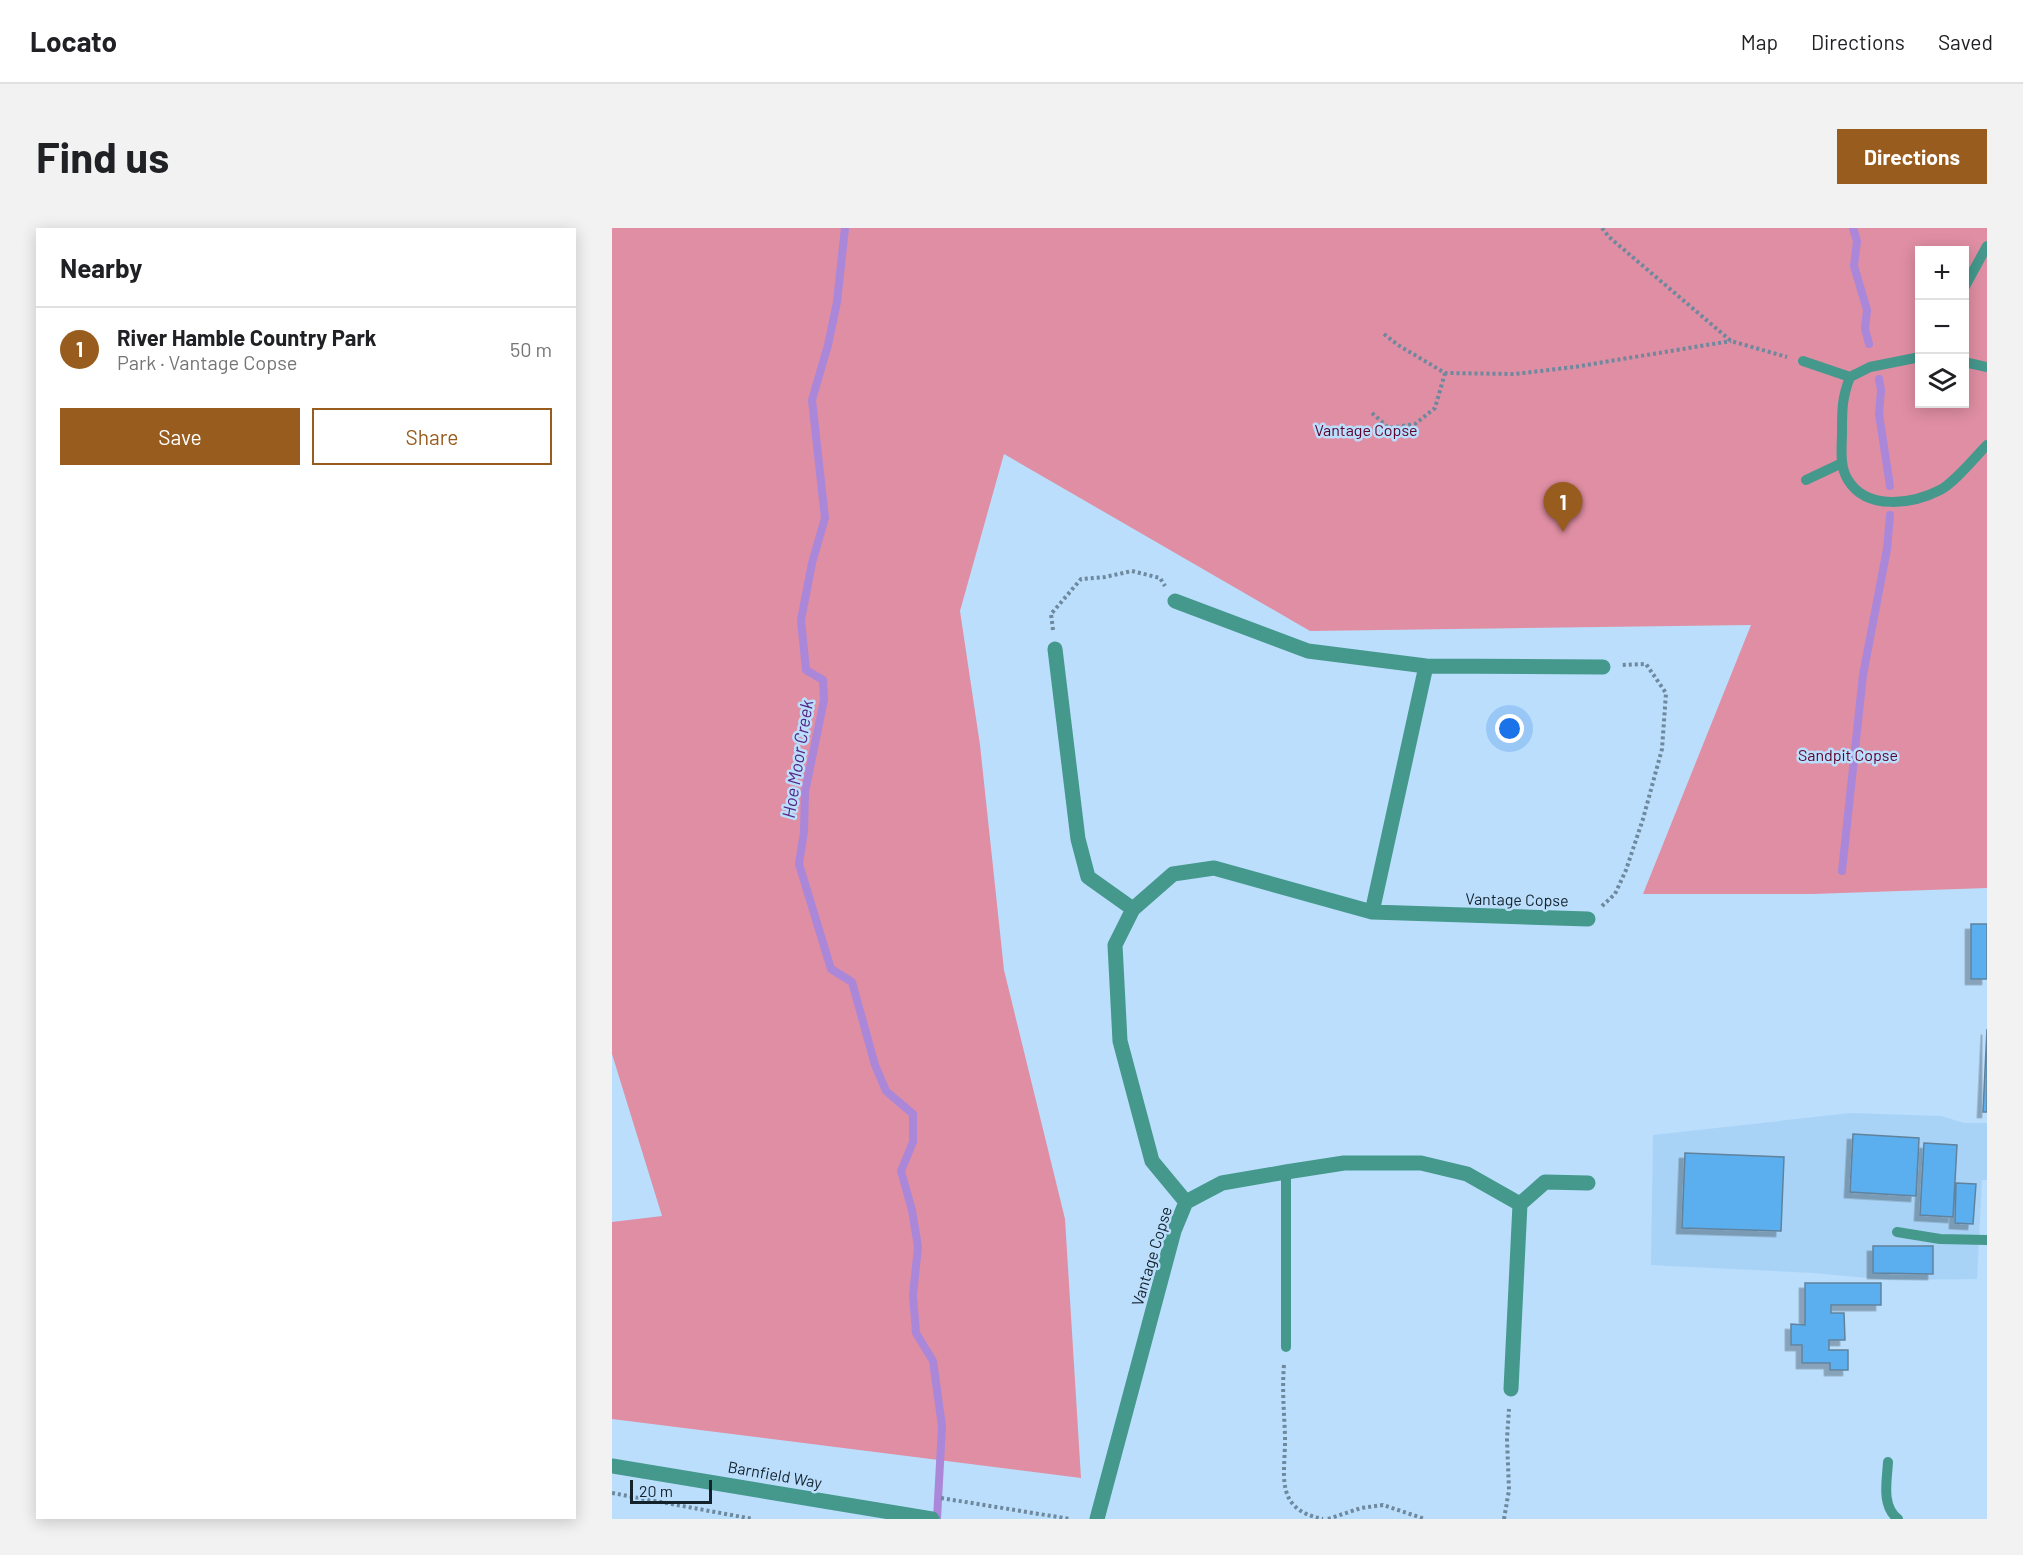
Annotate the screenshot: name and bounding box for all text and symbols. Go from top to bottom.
text: Locato [30,24,117,58]
text: Map [1741,29,1778,54]
text: Directions [1811,29,1905,54]
text: Saved [1938,29,1993,54]
button: Directions [1837,129,1987,184]
text: Find us [36,131,169,181]
map controls [1915,246,1969,408]
button: + [1915,246,1969,300]
text: Nearby [60,252,142,283]
button: − [1915,300,1969,354]
text: River Hamble Country Park [117,324,377,350]
text: 1 [76,337,83,361]
text: 50 m [510,337,552,361]
text: Park · Vantage Copse [117,350,298,374]
button: layers [1915,354,1969,408]
button: Save [60,408,300,465]
button: Share [312,408,552,465]
park label: Vantage Copse [1314,420,1418,439]
pin: 1 [1544,482,1582,532]
water label: Hoe Moor Creek [777,698,817,820]
your location [1495,714,1524,743]
park label: Sandpit Copse [1798,745,1898,764]
street label: Vantage Copse [1465,889,1569,909]
street label: Vantage Copse [1127,1204,1175,1308]
street label: Barnfield Way [726,1456,824,1492]
scale bar [630,1477,712,1504]
text: 20 m [639,1481,673,1500]

